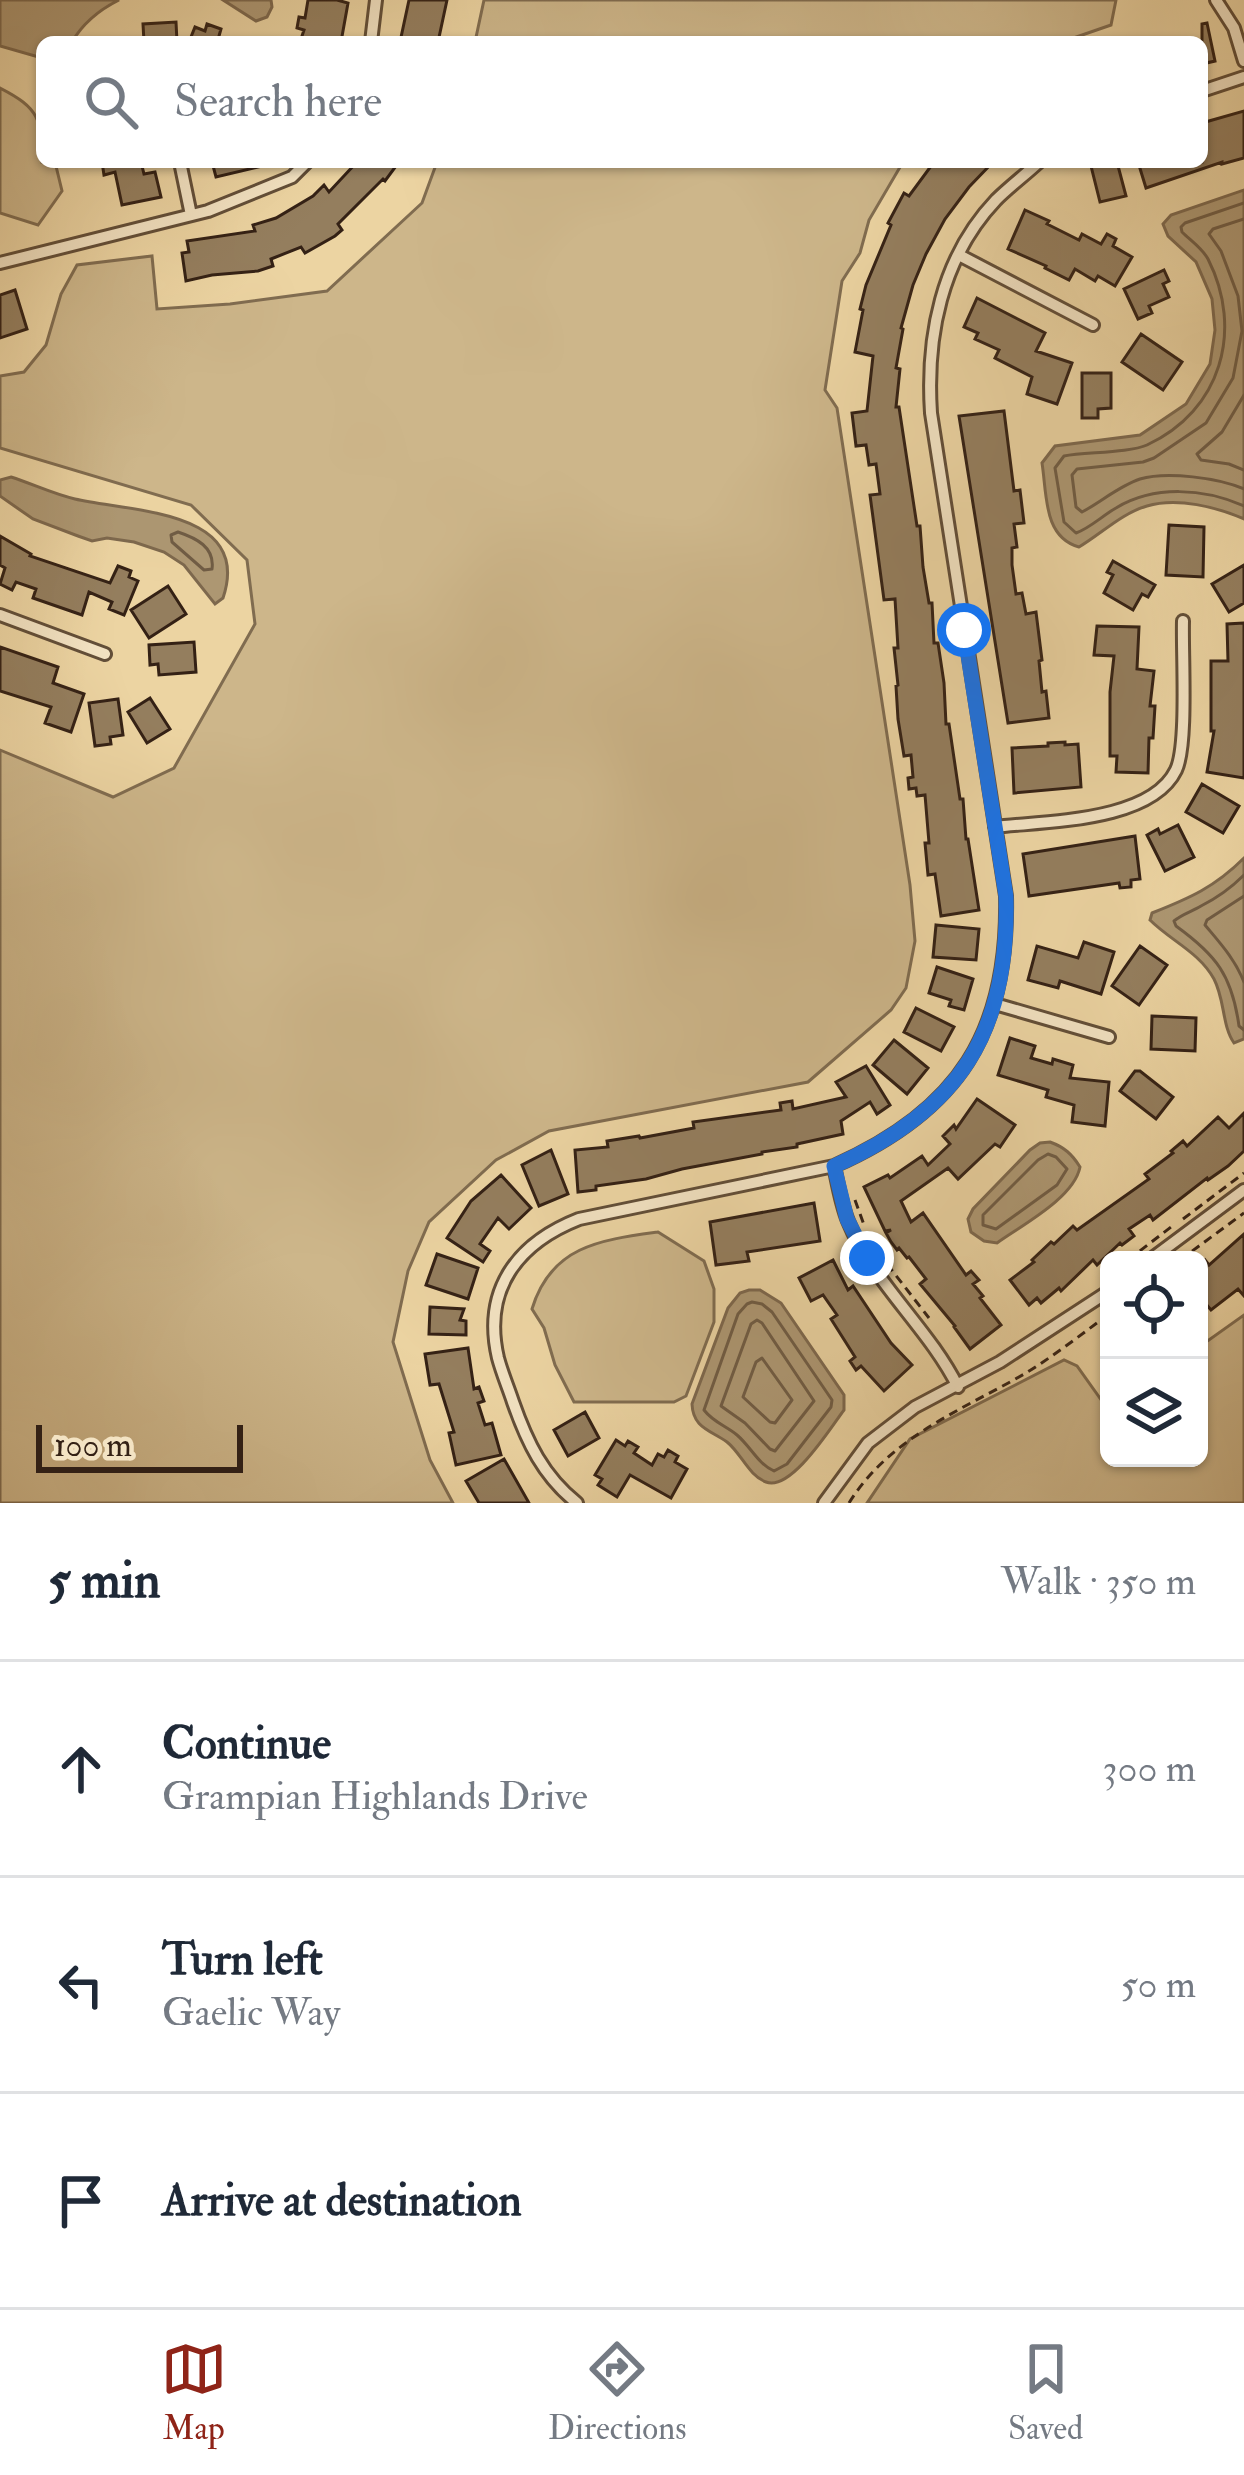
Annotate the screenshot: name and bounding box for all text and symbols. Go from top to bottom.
search box [36,36,1208,168]
icon: search [78,69,144,135]
text: Search here [174,74,382,130]
route start [937,603,991,657]
route end [840,1231,894,1285]
map controls [1100,1251,1208,1467]
button: locate [1100,1251,1208,1359]
button: layers [1100,1359,1208,1467]
scale bar [36,1419,243,1472]
text: 100 m [54,1425,132,1466]
text: 5 min [48,1549,161,1613]
text: Walk · 350 m [1001,1557,1196,1606]
text: Continue [162,1716,331,1772]
icon: ahead [48,1736,114,1802]
text: 300 m [1103,1744,1196,1793]
text: Grampian Highlands Drive [162,1772,588,1821]
text: Turn left [162,1932,323,1988]
icon: left [48,1952,114,2018]
text: 50 m [1121,1960,1196,2009]
text: Gaelic Way [162,1988,340,2037]
icon: arrive [48,2168,114,2234]
text: Arrive at destination [162,2173,522,2229]
tab: Map [161,2336,227,2449]
tab: Directions [548,2336,687,2449]
tab: Saved [1008,2336,1083,2449]

